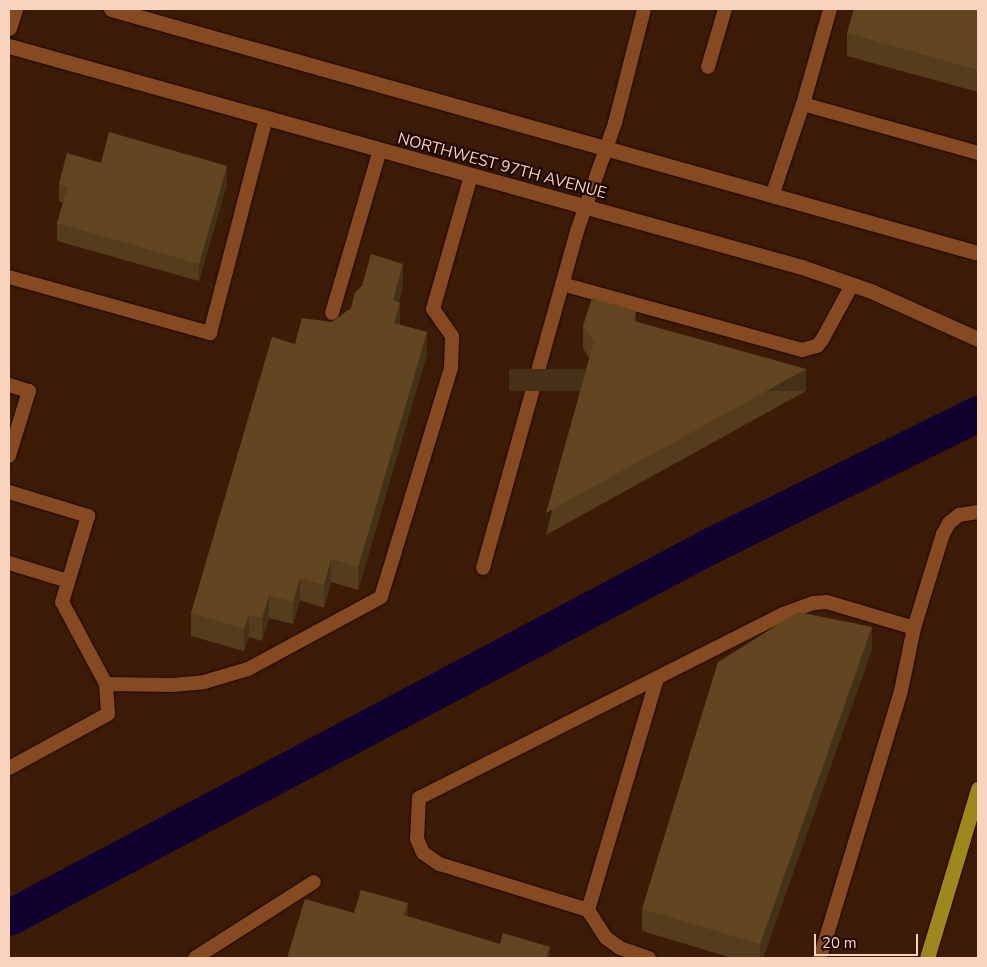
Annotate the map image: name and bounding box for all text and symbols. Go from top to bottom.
street label: NORTHWEST 97TH AVENUE [395,129,609,203]
scale bar [817,924,921,956]
text: 20 m [822,933,857,953]

